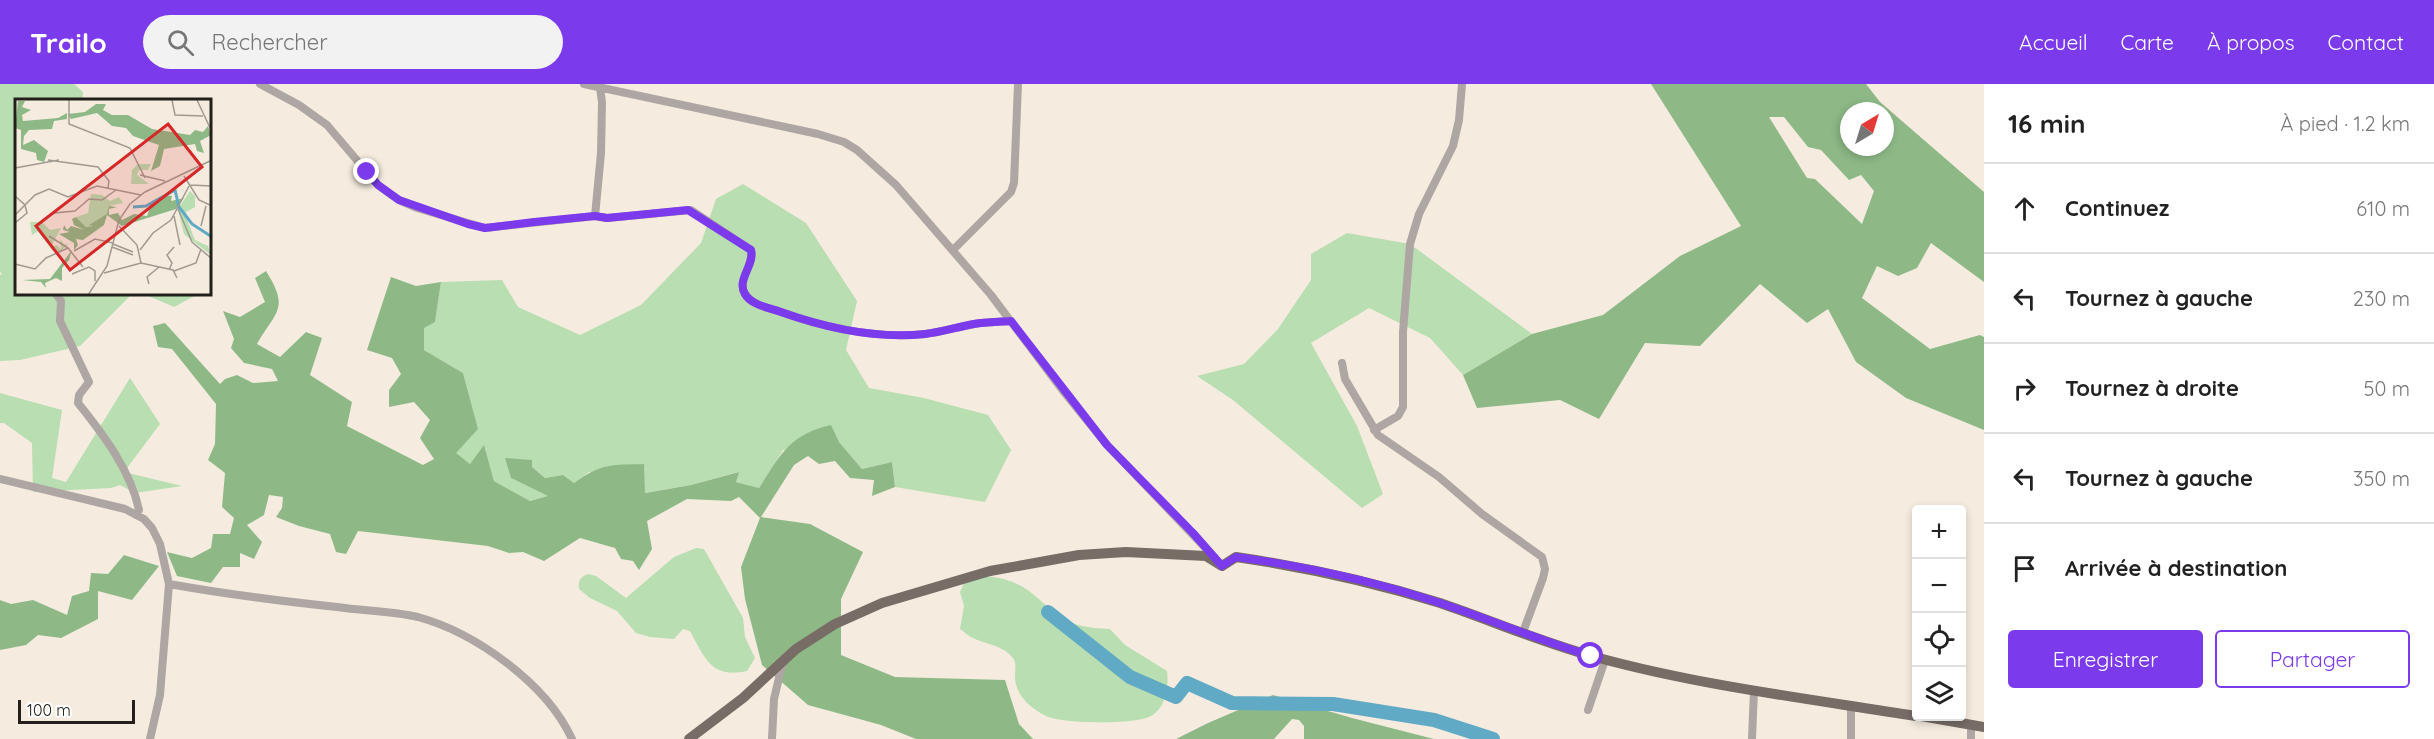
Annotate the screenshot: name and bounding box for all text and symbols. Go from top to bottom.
search box [143,15,563,69]
text: Trailo [30,25,107,60]
icon: search [164,26,197,59]
text: Rechercher [212,28,328,56]
text: Accueil [2019,29,2088,55]
text: Carte [2121,29,2174,55]
text: À propos [2207,29,2295,55]
text: Contact [2328,29,2404,55]
inset map [15,99,212,296]
north arrow [1840,102,1894,156]
text: 16 min [2008,107,2085,140]
text: À pied · 1.2 km [2280,111,2410,136]
route end [353,158,379,184]
icon: ahead [2008,192,2041,225]
text: Continuez [2065,194,2169,222]
text: 610 m [2356,196,2410,221]
icon: left [2008,282,2041,315]
text: Tournez à gauche [2065,284,2253,312]
text: 230 m [2353,286,2410,311]
icon: right [2008,372,2041,405]
text: Tournez à droite [2065,374,2239,402]
text: 50 m [2364,376,2410,401]
icon: left [2008,462,2041,495]
text: Tournez à gauche [2065,464,2253,492]
text: 350 m [2353,466,2410,491]
map controls [1912,505,1966,721]
button: + [1912,505,1966,559]
icon: arrive [2008,552,2041,585]
text: Arrivée à destination [2065,554,2287,582]
button: − [1912,559,1966,613]
button: locate [1912,613,1966,667]
button: Enregistrer [2008,630,2203,688]
button: Partager [2215,630,2410,688]
route start [1577,642,1603,668]
button: layers [1912,667,1966,721]
scale bar [18,697,135,724]
text: 100 m [27,700,71,720]

